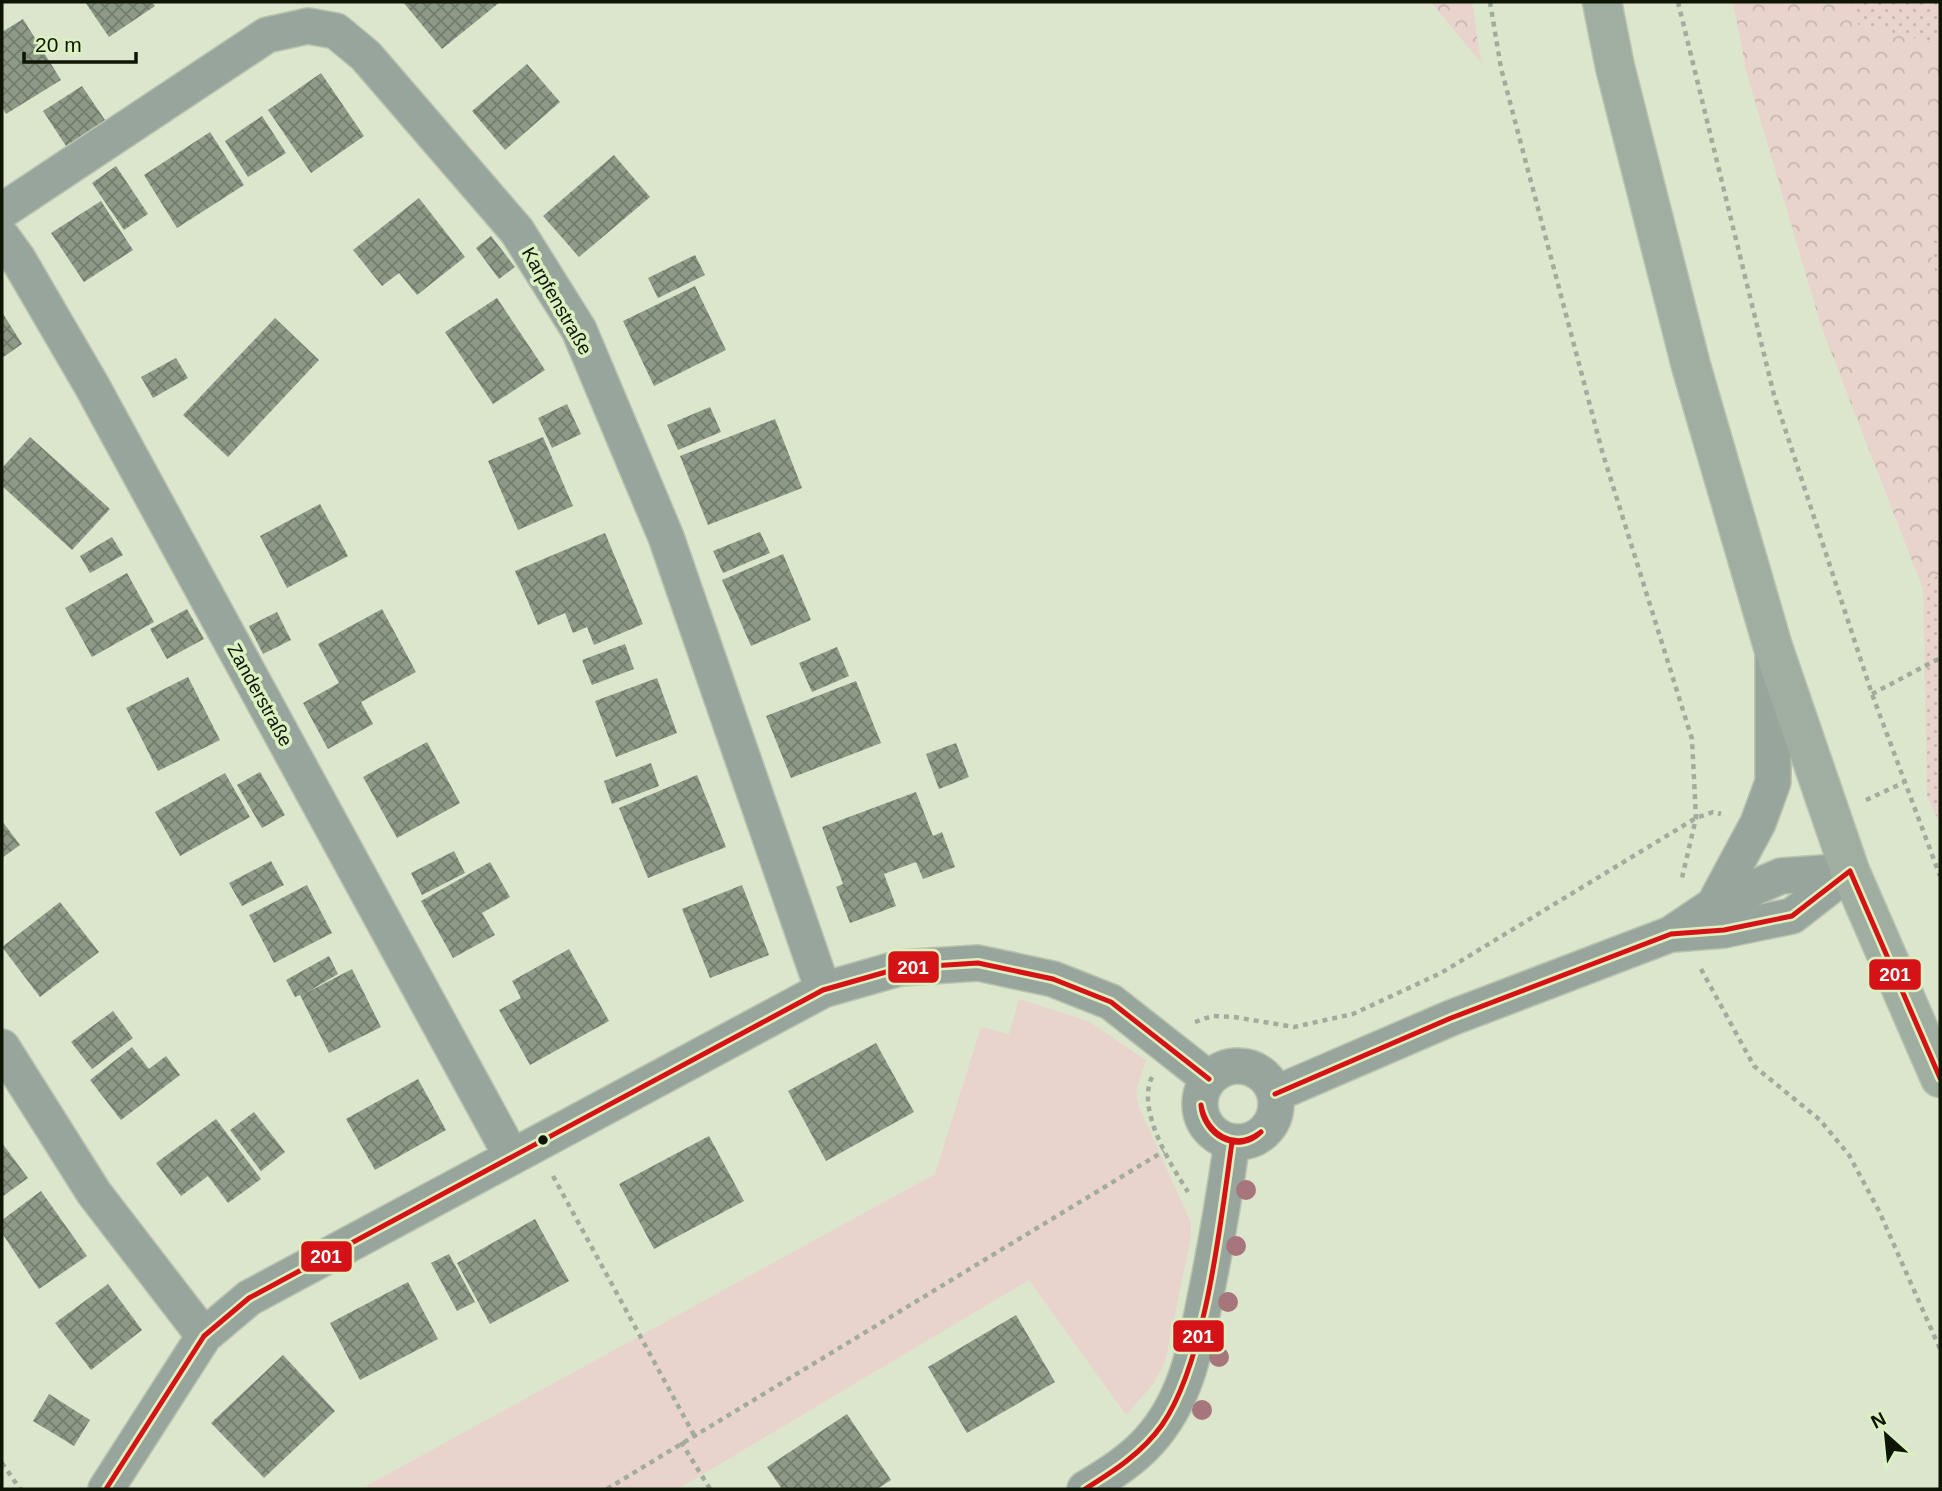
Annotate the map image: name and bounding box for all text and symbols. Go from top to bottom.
scale bar [24,21,136,65]
text: 20 m [35,33,82,56]
street label: Karpfenstraße [518,244,596,358]
street label: Zanderstraße [223,640,297,750]
line badge: 201 [887,950,940,984]
text: 201 [897,957,929,978]
line badge: 201 [1868,958,1922,991]
text: 201 [1879,964,1911,985]
unlabelled marker [536,1133,550,1147]
line badge: 201 [300,1240,353,1273]
text: 201 [310,1246,342,1267]
line badge: 201 [1172,1319,1225,1353]
text: 201 [1182,1326,1214,1347]
north arrow [1851,1400,1921,1470]
text: N [1868,1408,1889,1433]

